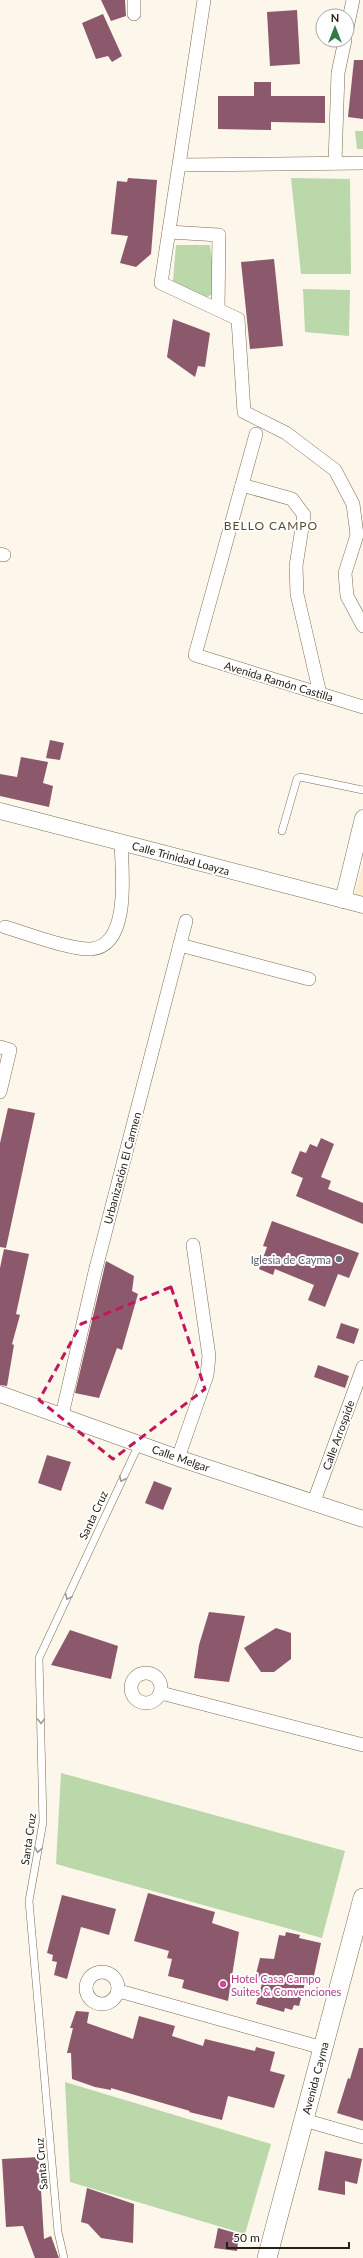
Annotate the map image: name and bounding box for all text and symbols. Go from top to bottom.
north arrow [315,8,355,48]
text: N [331,11,339,24]
district label: BELLO CAMPO [224,518,318,533]
street label: Avenida Ramón Castilla [223,658,335,704]
street label: Calle Trinidad Loayza [131,839,231,877]
street label: Urbanización El Carmen [101,1111,143,1225]
place label: Iglesia de Cayma [251,1253,331,1266]
marker: Iglesia de Cayma [334,1254,344,1264]
street label: Calle Arrospide [319,1398,357,1472]
street label: Calle Melgar [150,1442,212,1474]
one-way arrow [119,1474,127,1482]
street label: Santa Cruz [76,1489,110,1541]
one-way arrow [65,1592,73,1600]
one-way arrow [37,1718,45,1724]
street label: Santa Cruz [18,1812,38,1866]
one-way arrow [35,1847,43,1853]
place label: Hotel Casa Campo Suites & Convenciones [231,1972,342,1998]
marker: Hotel Casa Campo Suites & Convenciones [218,1979,228,1989]
street label: Avenida Cayma [299,2040,331,2116]
street label: Santa Cruz [32,2137,50,2191]
scale bar [227,2224,349,2250]
text: 50 m [233,2230,260,2245]

